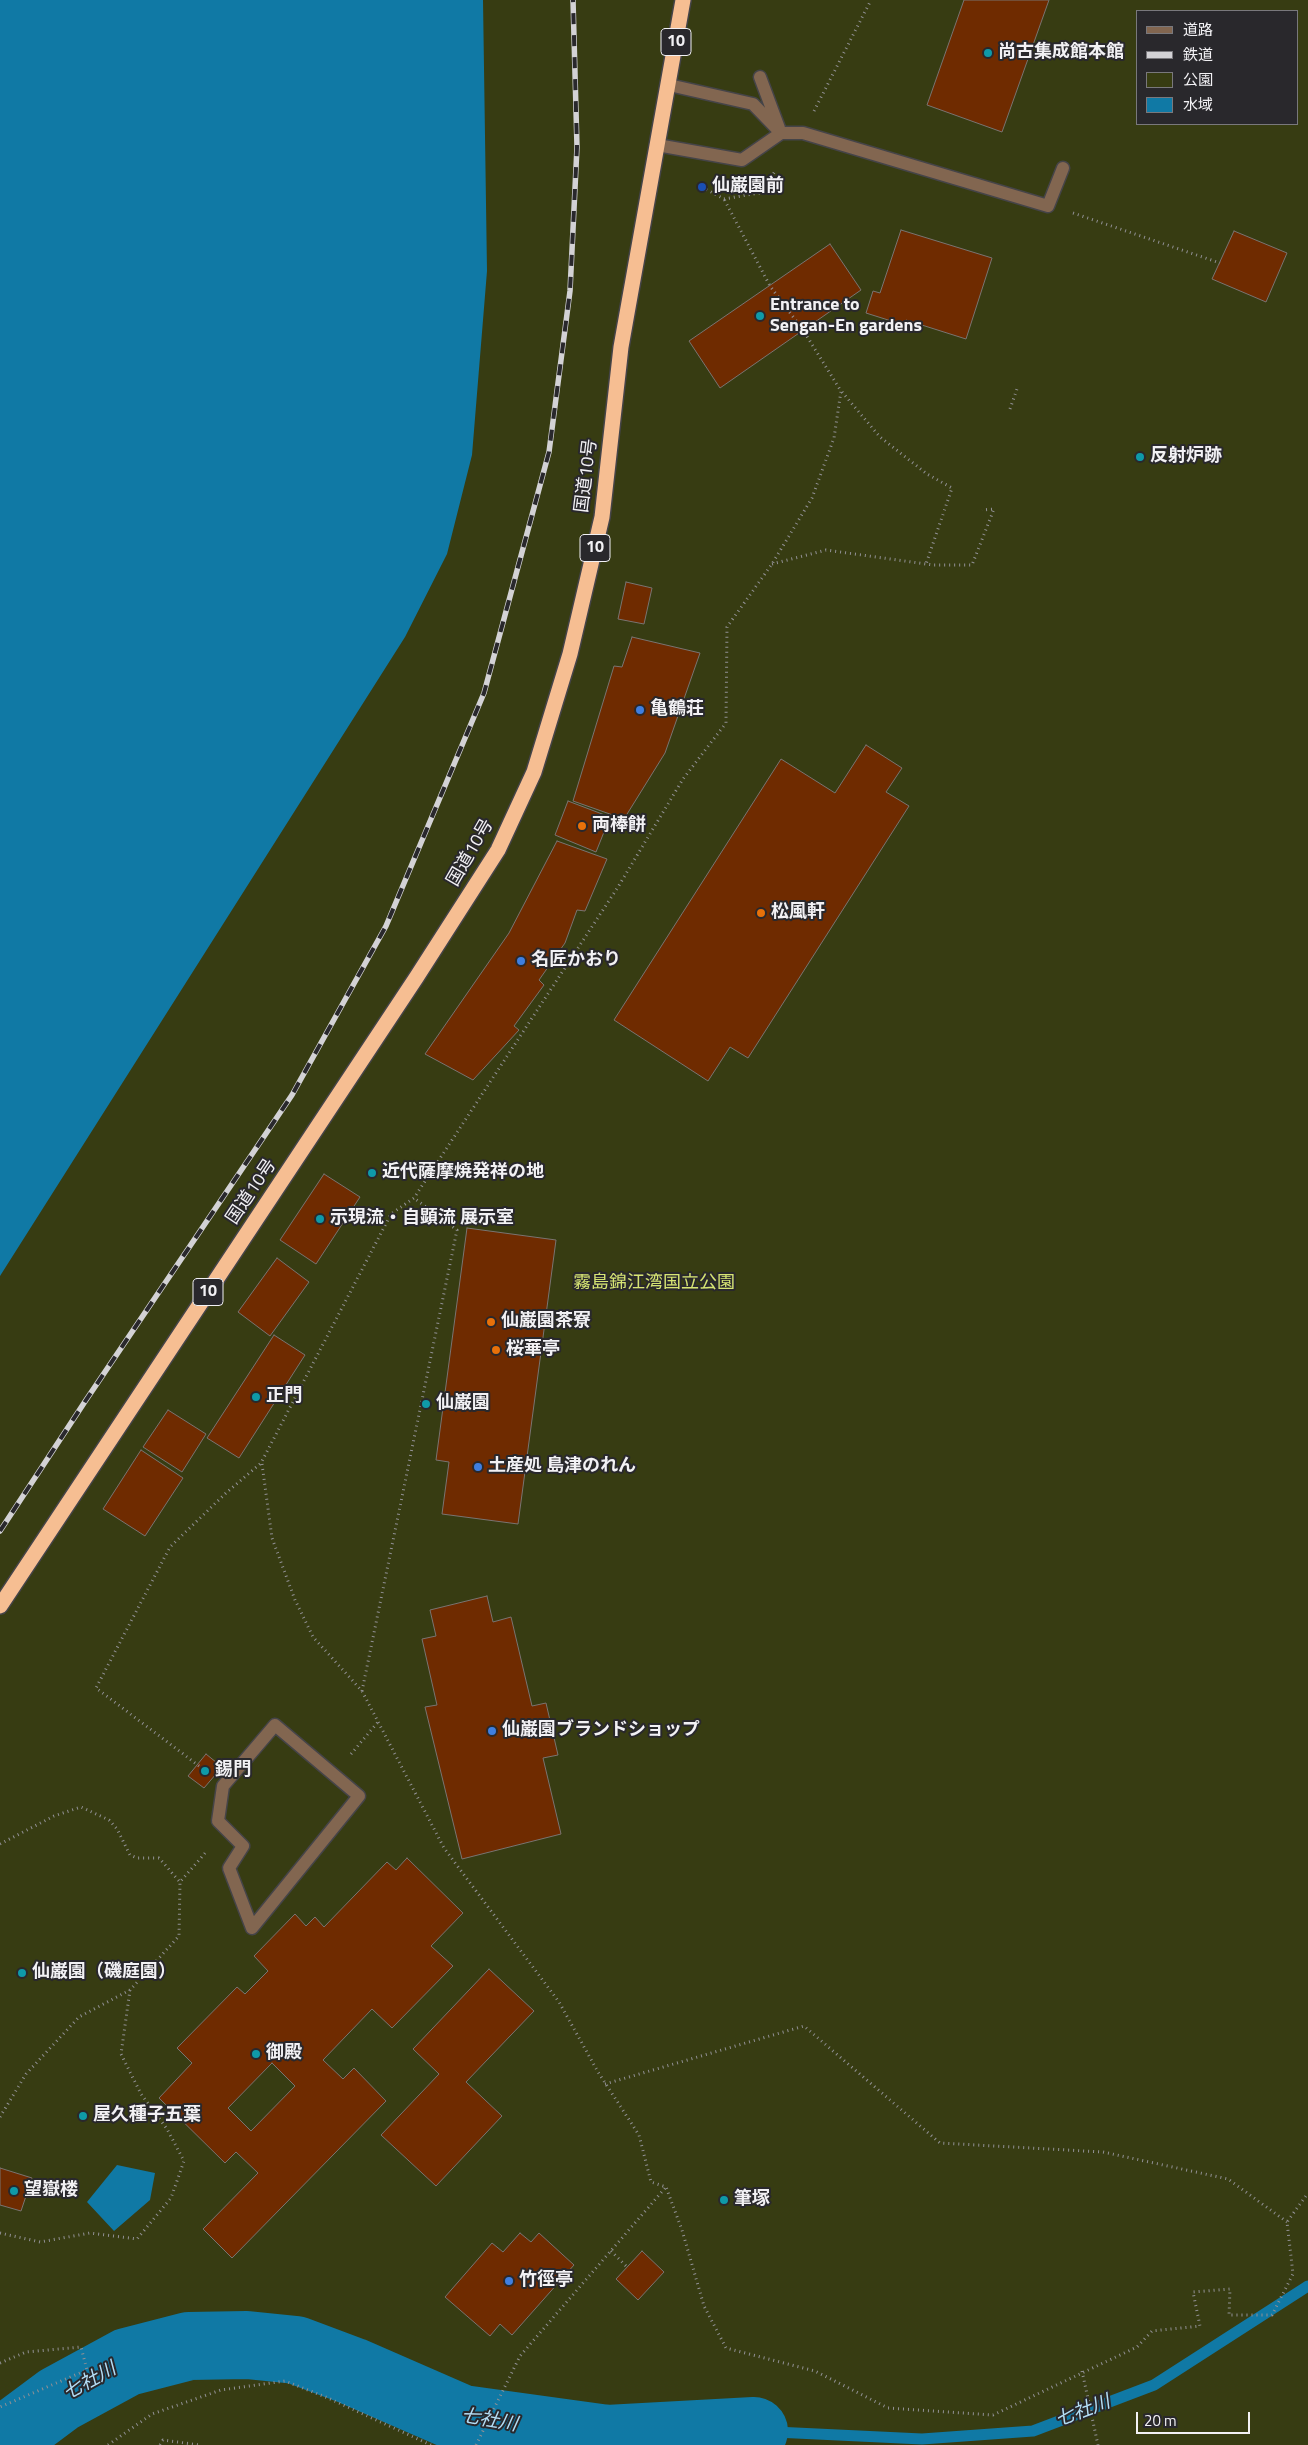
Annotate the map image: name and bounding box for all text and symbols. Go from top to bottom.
legend [1136,10,1298,125]
text: 道路 [1183,18,1213,41]
road number: 10 [661,28,691,56]
place label: 尚古集成館本館 [998,42,1124,64]
text: 鉄道 [1183,43,1213,66]
marker: 尚古集成館本館 [982,47,994,59]
text: 公園 [1183,68,1213,91]
text: 水域 [1183,93,1213,116]
place label: 仙巌園前 [712,176,784,198]
marker: 仙巌園前 [696,181,708,193]
place label: Entrance to Sengan-En gardens [770,295,922,338]
marker: Entrance to Sengan-En gardens [754,310,766,322]
street label: 国道10号 [572,438,602,514]
place label: 反射炉跡 [1150,446,1222,468]
marker: 反射炉跡 [1134,451,1146,463]
road number: 10 [580,534,610,562]
place label: 亀鶴荘 [650,699,704,721]
marker: 亀鶴荘 [634,704,646,716]
street label: 国道10号 [443,815,499,891]
place label: 両棒餅 [592,815,646,837]
marker: 両棒餅 [576,820,588,832]
place label: 松風軒 [771,902,825,924]
marker: 松風軒 [755,907,767,919]
place label: 名匠かおり [531,950,621,972]
marker: 名匠かおり [515,955,527,967]
street label: 国道10号 [222,1155,282,1229]
place label: 近代薩摩焼発祥の地 [382,1162,544,1184]
marker: 近代薩摩焼発祥の地 [366,1167,378,1179]
place label: 示現流・自顕流 展示室 [330,1208,514,1230]
marker: 示現流・自顕流 展示室 [314,1213,326,1225]
park label: 霧島錦江湾国立公園 [573,1273,735,1295]
road number: 10 [193,1278,223,1305]
place label: 仙巌園茶寮 [501,1311,591,1333]
marker: 仙巌園茶寮 [485,1316,497,1328]
place label: 桜華亭 [506,1339,560,1361]
marker: 桜華亭 [490,1344,502,1356]
place label: 正門 [266,1386,302,1408]
marker: 正門 [250,1391,262,1403]
place label: 仙巌園 [436,1393,490,1415]
marker: 仙巌園 [420,1398,432,1410]
place label: 土産処 島津のれん [488,1456,636,1478]
marker: 土産処 島津のれん [472,1461,484,1473]
place label: 仙巌園ブランドショップ [502,1720,700,1742]
marker: 仙巌園ブランドショップ [486,1725,498,1737]
place label: 錫門 [215,1760,251,1782]
marker: 錫門 [199,1765,211,1777]
place label: 仙巌園（磯庭園） [32,1962,176,1984]
marker: 仙巌園（磯庭園） [16,1967,28,1979]
place label: 御殿 [266,2043,302,2065]
marker: 御殿 [250,2048,262,2060]
place label: 屋久種子五葉 [93,2105,201,2127]
marker: 屋久種子五葉 [77,2110,89,2122]
place label: 望嶽楼 [24,2180,78,2202]
marker: 望嶽楼 [8,2185,20,2197]
place label: 筆塚 [734,2189,770,2211]
marker: 筆塚 [718,2194,730,2206]
place label: 竹徑亭 [519,2270,573,2292]
marker: 竹徑亭 [503,2275,515,2287]
water label: 七社川 [60,2358,120,2406]
water label: 七社川 [1052,2391,1114,2433]
scale bar [1138,2402,1252,2434]
water label: 七社川 [459,2405,519,2437]
text: 20 m [1144,2409,1177,2432]

